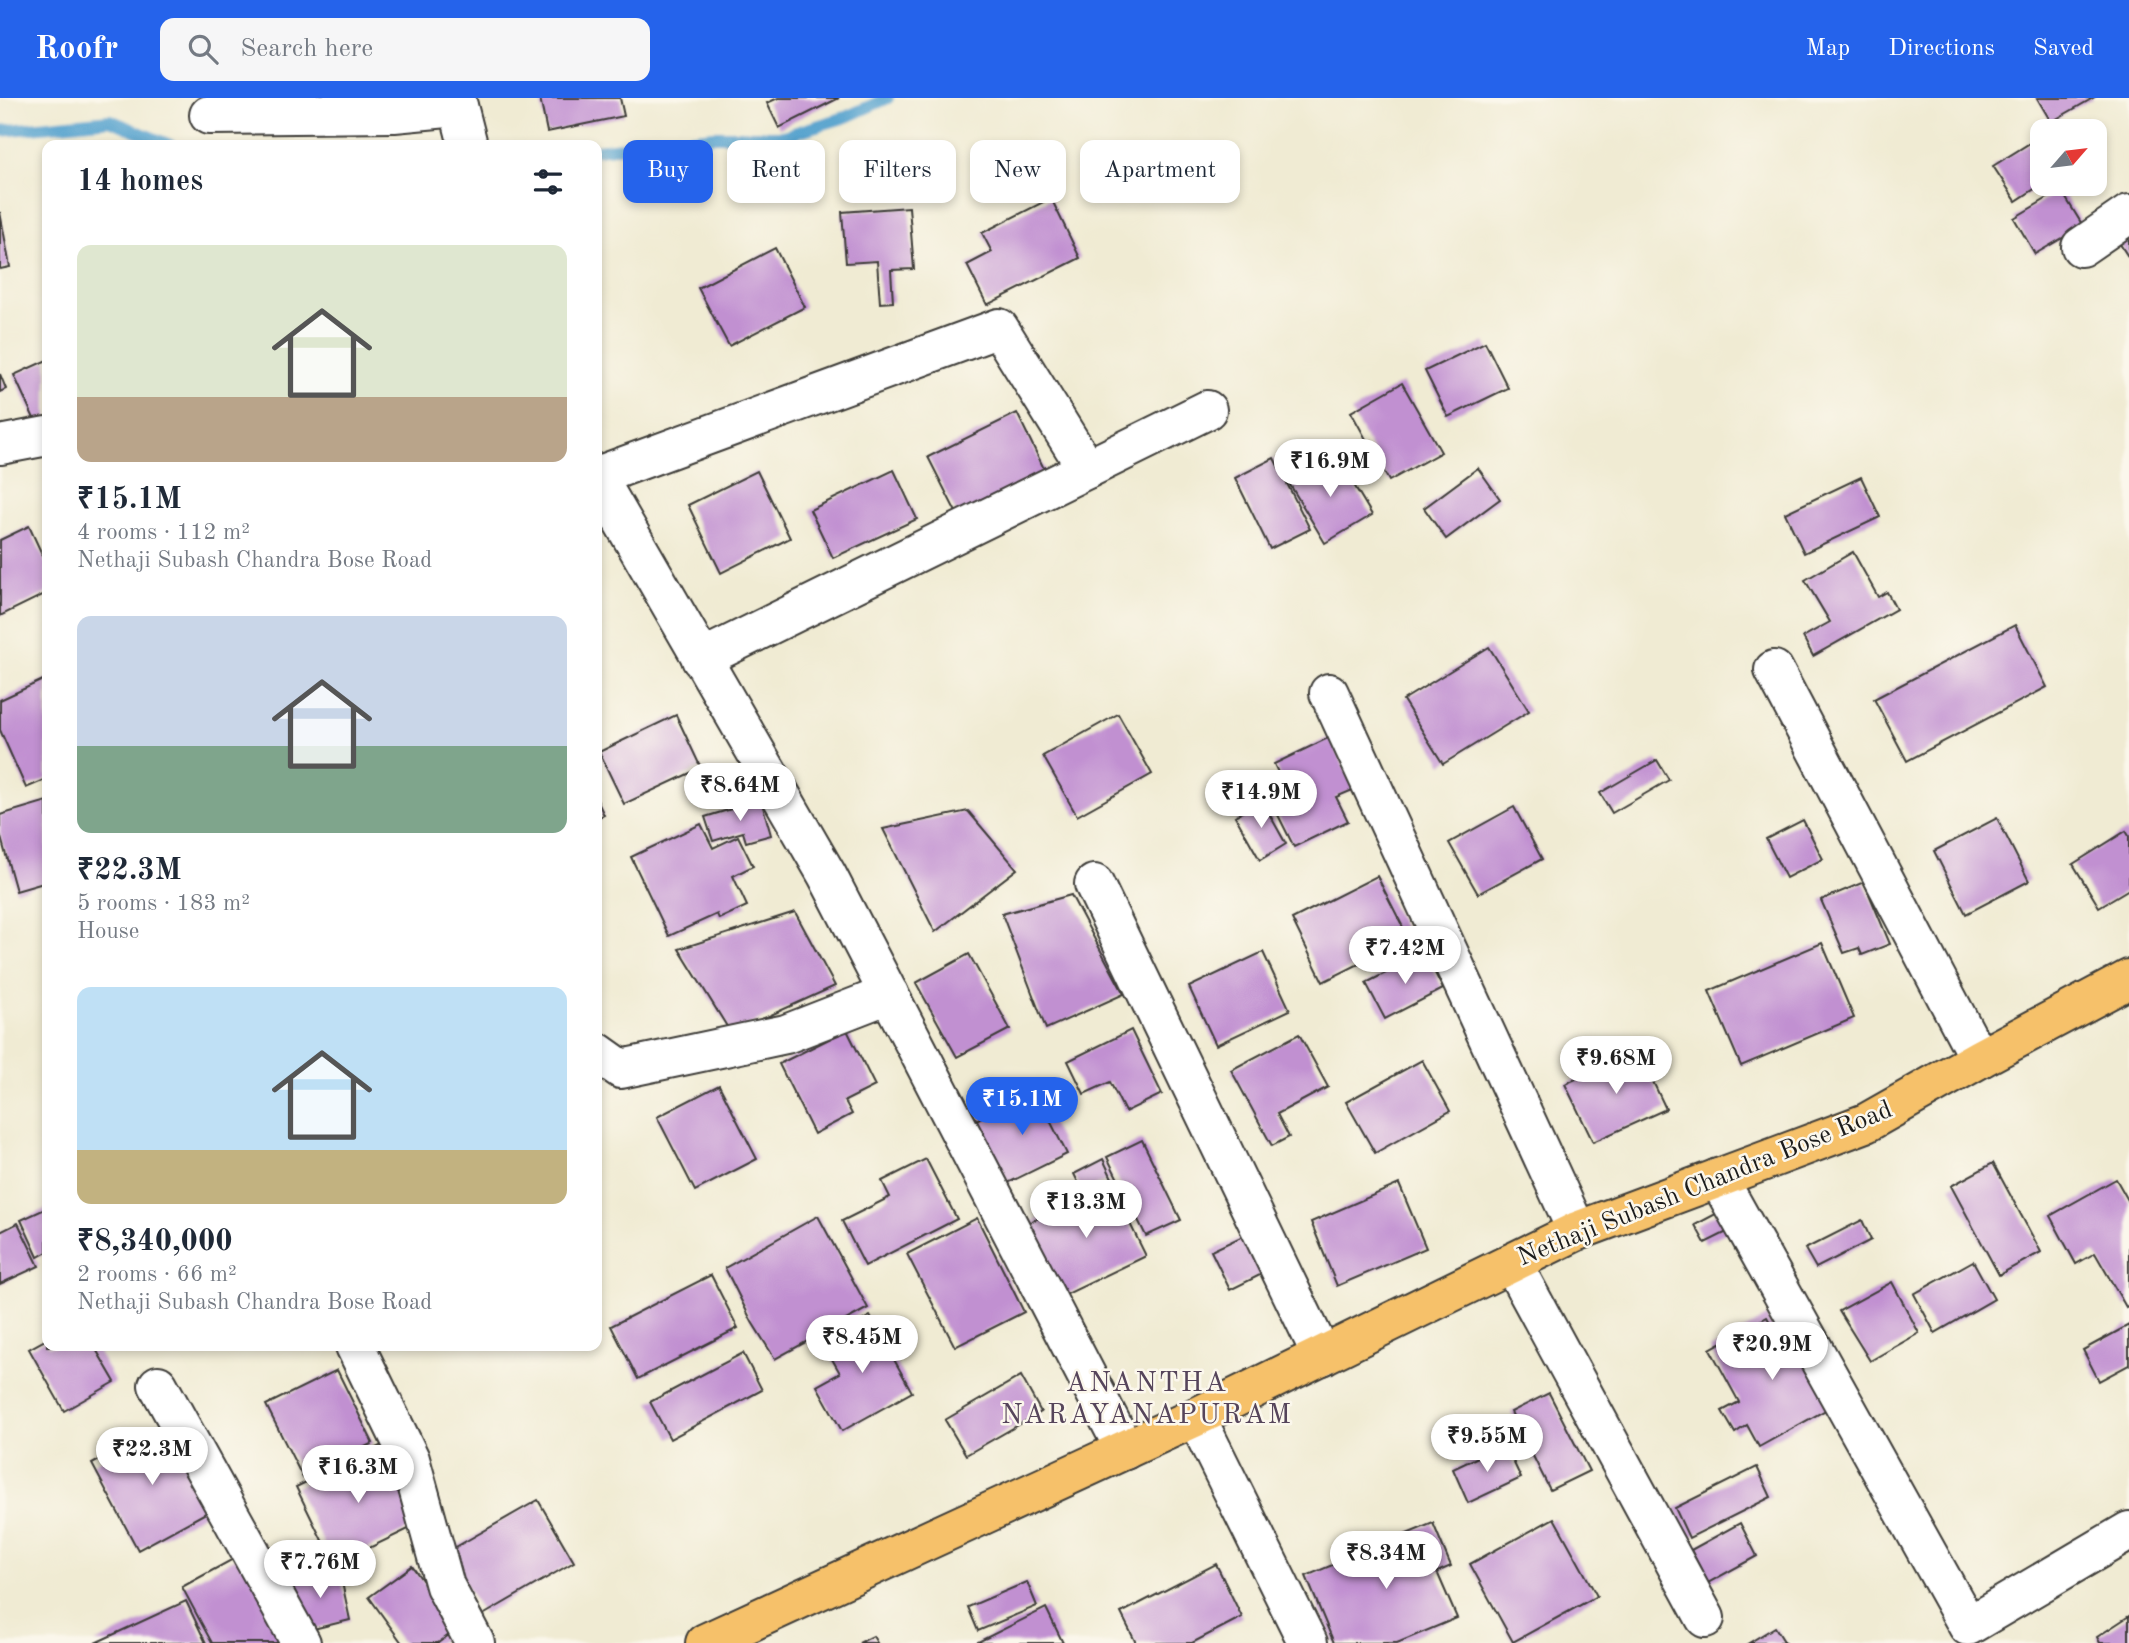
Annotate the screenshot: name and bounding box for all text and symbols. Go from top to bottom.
search box [160,18,650,81]
icon: search [184,30,222,68]
text: Roofr [35,33,118,66]
text: Search here [240,36,373,62]
text: Map [1806,37,1850,61]
text: Directions [1888,37,1995,61]
text: Saved [2033,37,2094,61]
north arrow [2030,119,2107,196]
map controls [2030,119,2107,196]
chip: Buy [623,140,713,203]
chip: Rent [727,140,825,203]
chip: Filters [839,140,956,203]
chip: New [970,140,1066,203]
chip: Apartment [1080,140,1240,203]
icon: filters [529,163,567,201]
text: 14 homes [77,167,203,197]
icon: home [259,290,385,416]
pin: ₹16.9M [1273,440,1387,499]
text: ₹16.9M [1290,450,1370,473]
text: ₹15.1M [77,485,181,515]
text: 4 rooms · 112 m² [77,521,250,544]
text: Nethaji Subash Chandra Bose Road [77,549,432,572]
icon: home [259,661,385,787]
pin: ₹8.64M [683,764,797,823]
pin: ₹14.9M [1204,770,1318,830]
text: ₹8.64M [700,774,780,797]
text: ₹14.9M [1221,781,1301,804]
text: ₹22.3M [77,856,181,886]
text: 5 rooms · 183 m² [77,892,250,915]
text: House [77,920,139,943]
pin: ₹7.42M [1348,926,1462,986]
text: ₹7.42M [1365,937,1445,960]
icon: home [259,1032,385,1158]
pin: ₹9.68M [1559,1037,1673,1096]
text: ₹9.68M [1576,1047,1656,1070]
pin: ₹15.1M [965,1077,1079,1137]
text: ₹15.1M [982,1088,1062,1111]
street label: Nethaji Subash Chandra Bose Road [1514,1097,1896,1271]
pin: ₹13.3M [1029,1180,1143,1240]
text: ₹13.3M [1046,1191,1126,1214]
text: ₹8,340,000 [77,1227,233,1257]
text: 2 rooms · 66 m² [77,1263,237,1286]
text: Nethaji Subash Chandra Bose Road [77,1291,432,1314]
pin: ₹8.45M [805,1316,919,1375]
pin: ₹20.9M [1715,1322,1829,1382]
text: ₹8.45M [822,1326,902,1349]
text: ₹20.9M [1732,1333,1812,1356]
district label: ANANTHA NARAYANAPURAM [1001,1370,1293,1430]
pin: ₹9.55M [1430,1414,1544,1474]
text: ₹9.55M [1447,1425,1527,1448]
pin: ₹22.3M [95,1428,209,1487]
text: ₹22.3M [112,1438,192,1461]
pin: ₹16.3M [301,1446,415,1505]
text: ₹16.3M [318,1456,398,1479]
pin: ₹8.34M [1329,1532,1443,1591]
pin: ₹7.76M [263,1540,377,1600]
text: ₹8.34M [1346,1542,1426,1565]
text: ₹7.76M [280,1551,360,1574]

